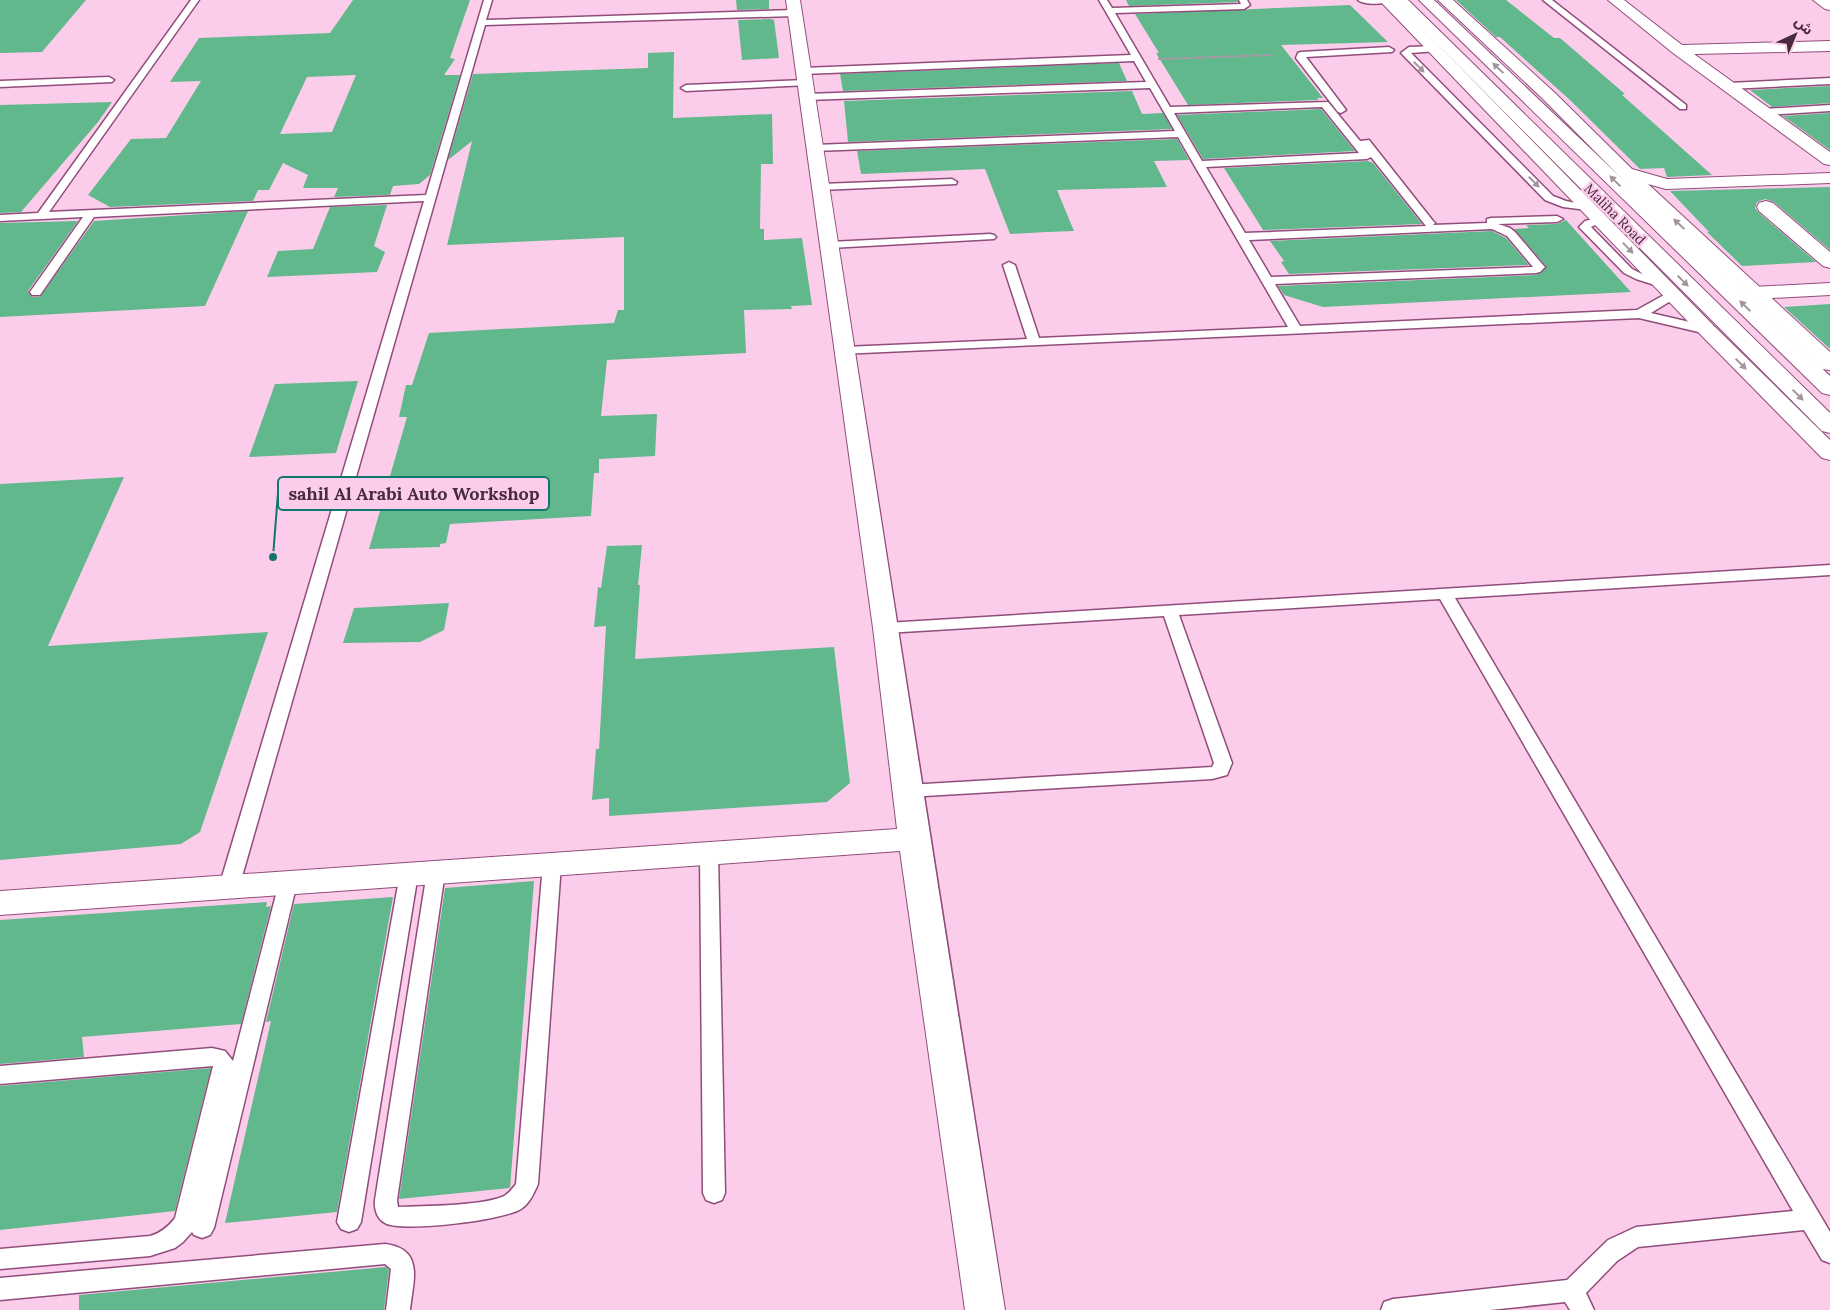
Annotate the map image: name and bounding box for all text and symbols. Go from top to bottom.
north arrow [1770,10,1820,60]
text: ش [1791,13,1817,39]
one-way arrow [1413,61,1425,73]
one-way arrow [1493,62,1505,74]
one-way arrow [1609,175,1621,187]
one-way arrow [1527,176,1539,188]
street label: Maliha Road [1580,179,1650,249]
one-way arrow [1673,218,1685,230]
one-way arrow [1622,241,1634,253]
one-way arrow [1677,275,1689,287]
one-way arrow [1739,300,1751,312]
one-way arrow [1735,358,1747,370]
one-way arrow [1792,389,1804,401]
callout: sahil Al Arabi Auto Workshop [278,477,549,510]
text: sahil Al Arabi Auto Workshop [288,482,540,505]

